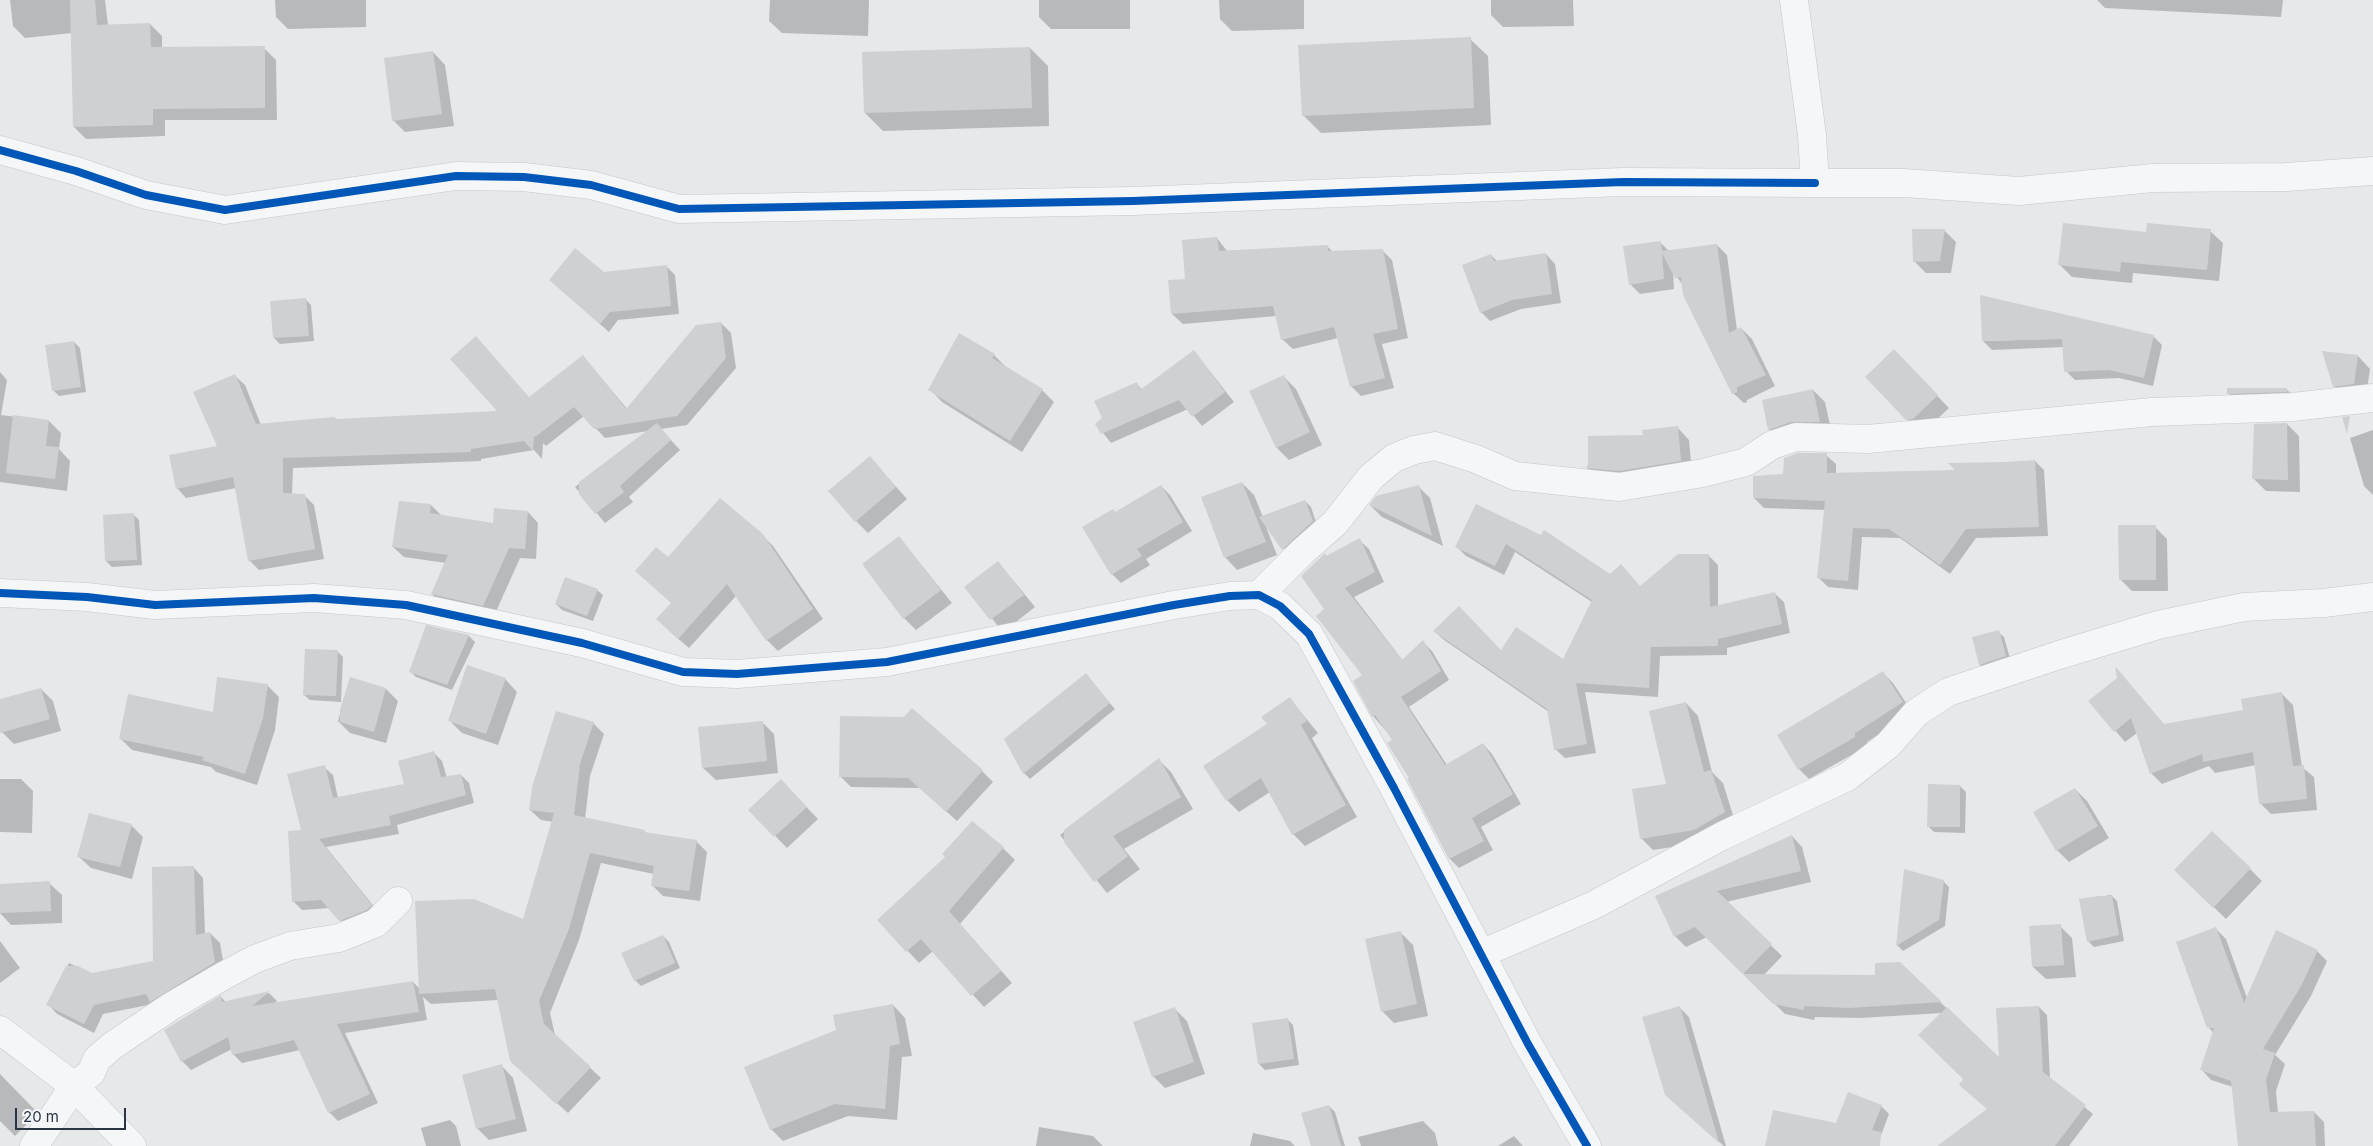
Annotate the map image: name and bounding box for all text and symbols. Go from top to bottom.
scale bar [18,1098,129,1130]
text: 20 m [23,1107,59,1126]

